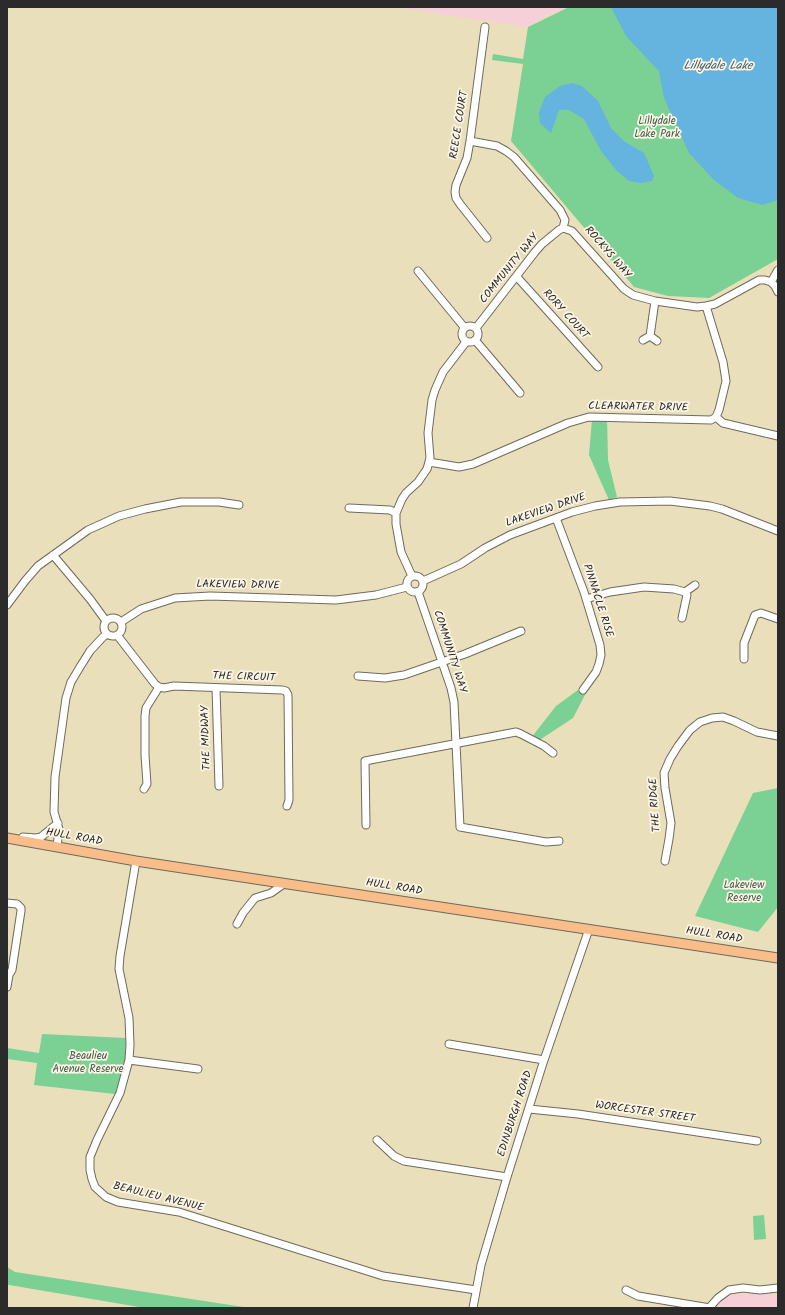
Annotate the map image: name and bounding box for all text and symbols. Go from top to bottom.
water label: Lillydale Lake [684,60,752,74]
street label: REECE COURT [448,90,472,160]
park label: Lillydale Lake Park [634,115,680,141]
street label: ROCKYS WAY [581,224,633,282]
street label: COMMUNITY WAY [478,231,542,307]
street label: RORY COURT [539,287,591,343]
street label: CLEARWATER DRIVE [588,401,688,415]
street label: LAKEVIEW DRIVE [504,491,588,531]
street label: PINNACLE RISE [579,563,615,639]
street label: LAKEVIEW DRIVE [196,579,280,593]
street label: COMMUNITY WAY [429,609,469,695]
street label: THE CIRCUIT [212,670,276,686]
street label: THE MIDWAY [199,705,215,771]
street label: THE RIDGE [648,778,664,832]
street label: HULL ROAD [45,827,103,849]
street label: HULL ROAD [365,877,423,899]
park label: Lakeview Reserve [724,879,764,905]
street label: HULL ROAD [685,925,743,947]
park label: Beaulieu Avenue Reserve [52,1050,124,1076]
street label: EDINBURGH ROAD [496,1069,536,1159]
street label: WORCESTER STREET [594,1099,696,1127]
street label: BEAULIEU AVENUE [111,1180,205,1216]

